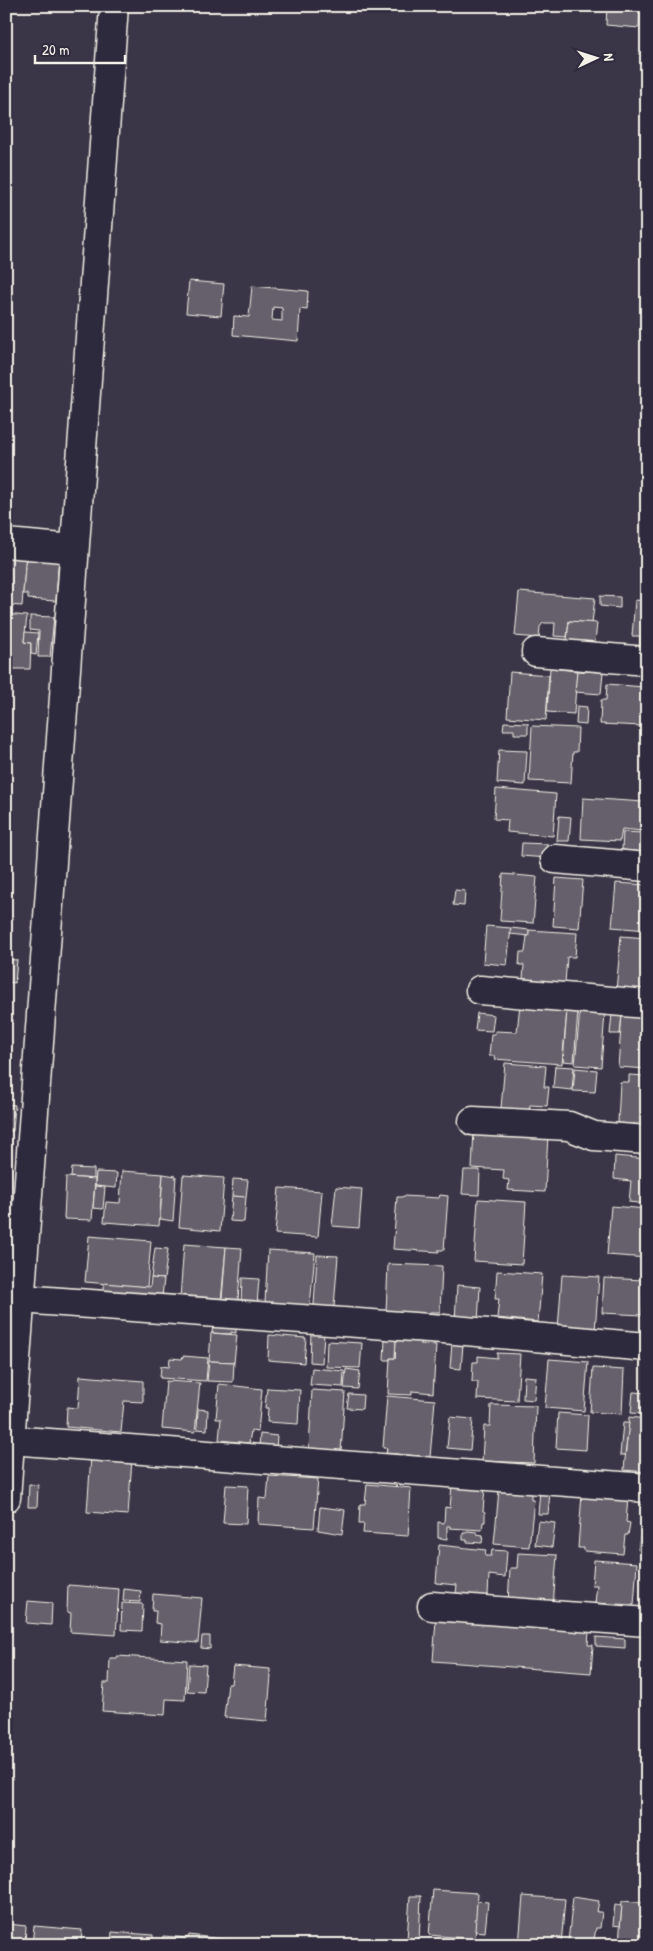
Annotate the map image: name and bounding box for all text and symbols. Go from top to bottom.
scale bar [35,32,125,64]
north arrow [570,32,620,82]
text: 20 m [42,39,69,60]
text: N [600,53,619,62]

